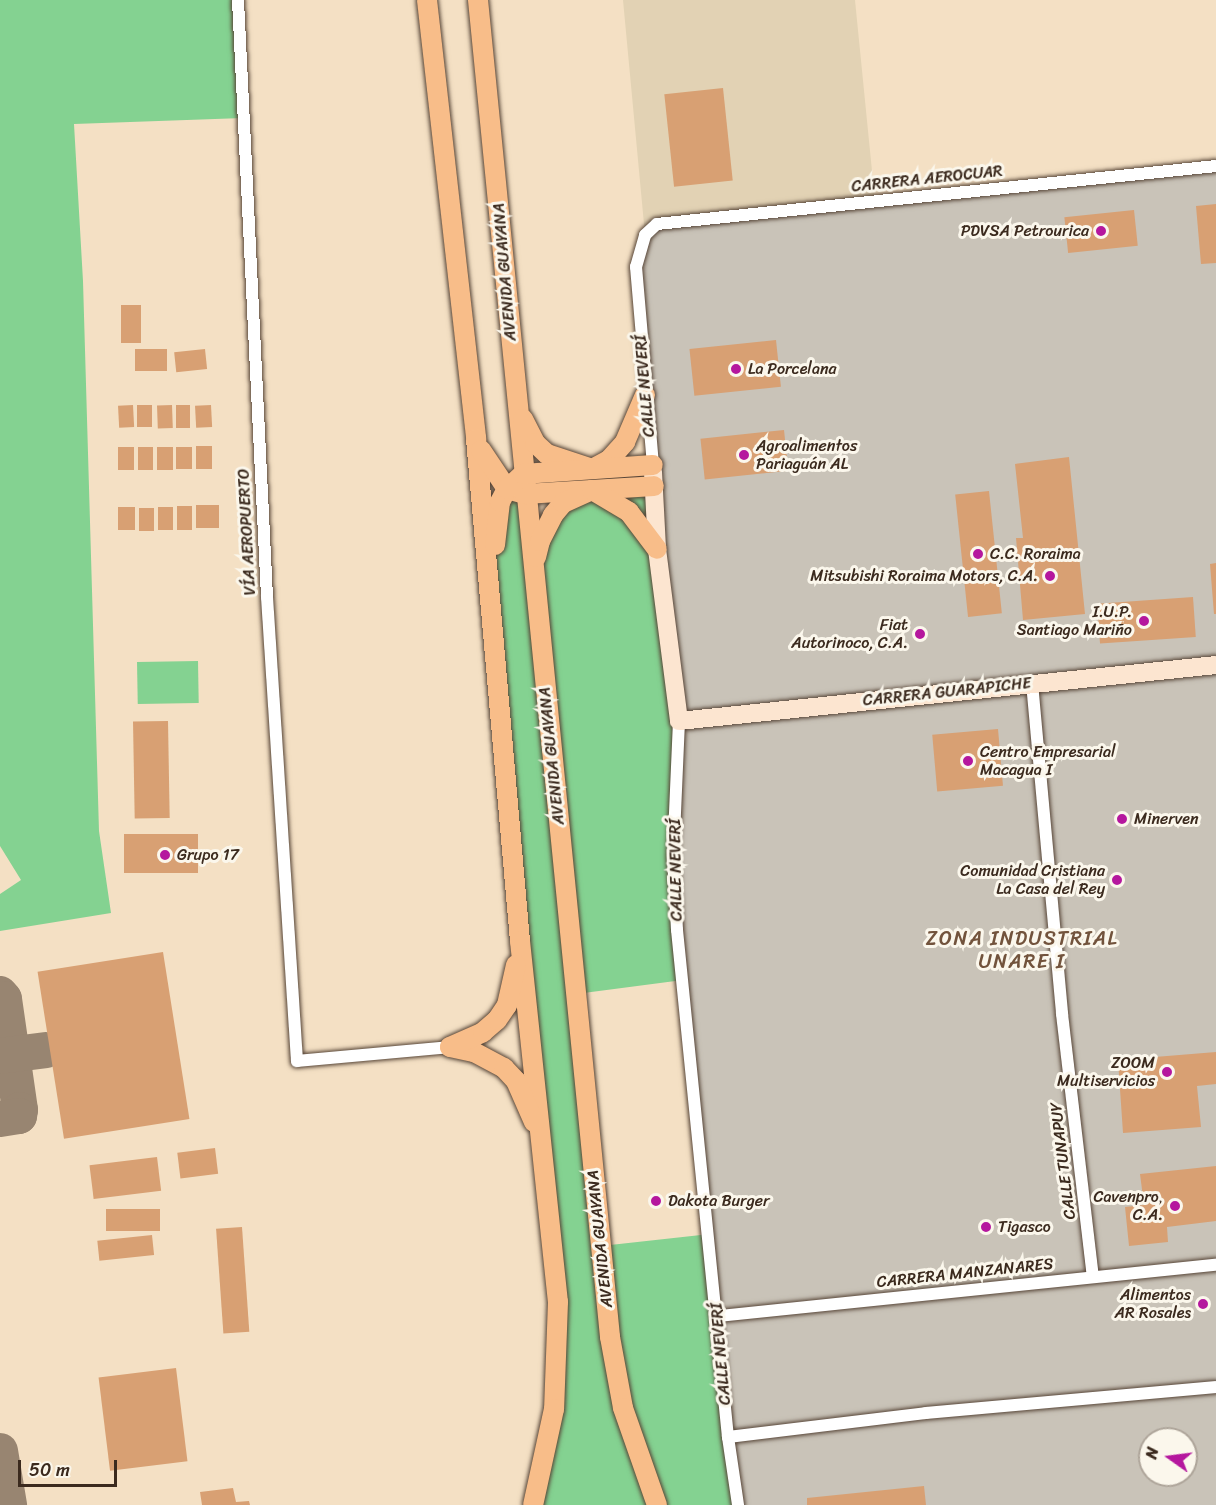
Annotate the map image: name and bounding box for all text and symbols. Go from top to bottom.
street label: CARRERA AEROCUAR [850,162,1004,196]
street label: AVENIDA GUAYANA [489,203,521,341]
place label: PDVSA Petrourica [960,221,1089,241]
marker: PDVSA Petrourica [1094,224,1108,238]
street label: CALLE NEVERÍ [631,334,659,438]
place label: La Porcelana [748,359,837,379]
marker: La Porcelana [729,362,743,376]
place label: Agroalimentos Pariaguán AL [756,436,857,474]
marker: Agroalimentos Pariaguán AL [737,448,751,462]
street label: VÍA AEROPUERTO [234,468,260,596]
place label: C.C. Roraima [990,544,1081,564]
marker: C.C. Roraima [971,547,985,561]
place label: Mitsubishi Roraima Motors, C.A. [811,566,1038,586]
marker: Mitsubishi Roraima Motors, C.A. [1043,569,1057,583]
place label: I.U.P. Santiago Mariño [1017,602,1132,640]
marker: I.U.P. Santiago Mariño [1137,614,1151,628]
place label: Fiat Autorinoco, C.A. [791,615,908,653]
marker: Fiat Autorinoco, C.A. [913,627,927,641]
street label: CARRERA GUARAPICHE [862,674,1032,710]
street label: AVENIDA GUAYANA [535,687,569,825]
place label: Centro Empresarial Macagua I [980,742,1116,780]
marker: Centro Empresarial Macagua I [961,754,975,768]
place label: Minerven [1134,809,1199,829]
marker: Minerven [1115,812,1129,826]
street label: CALLE NEVERÍ [666,819,686,921]
place label: Grupo 17 [177,845,239,865]
marker: Grupo 17 [158,848,172,862]
place label: Comunidad Cristiana La Casa del Rey [960,861,1105,899]
marker: Comunidad Cristiana La Casa del Rey [1110,873,1124,887]
district label: ZONA INDUSTRIAL UNARE I [928,926,1116,973]
place label: ZOOM Multiservicios [1057,1053,1155,1091]
marker: ZOOM Multiservicios [1160,1065,1174,1079]
street label: CALLE TUNAPUY [1046,1101,1080,1221]
street label: AVENIDA GUAYANA [583,1170,617,1308]
place label: Cavenpro, C.A. [1093,1187,1163,1225]
place label: Dakota Burger [668,1191,770,1211]
marker: Dakota Burger [649,1194,663,1208]
marker: Cavenpro, C.A. [1168,1199,1182,1213]
place label: Tigasco [998,1217,1051,1237]
marker: Tigasco [979,1220,993,1234]
street label: CARRERA MANZANARES [877,1254,1053,1292]
place label: Alimentos AR Rosales [1115,1285,1191,1323]
marker: Alimentos AR Rosales [1196,1297,1210,1311]
street label: CALLE NEVERÍ [707,1302,735,1406]
north arrow [1138,1427,1198,1487]
text: N [1137,1444,1167,1462]
scale bar [21,1448,120,1486]
text: 50 m [29,1454,70,1486]

